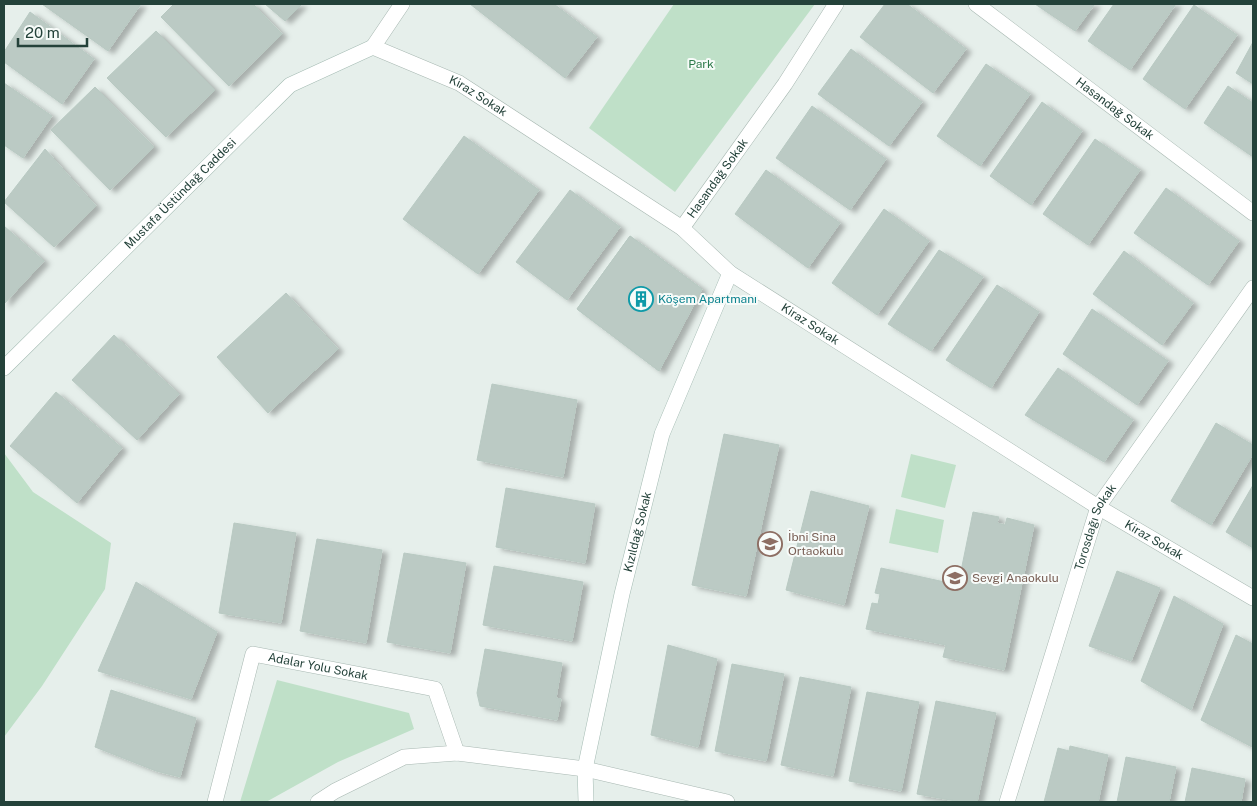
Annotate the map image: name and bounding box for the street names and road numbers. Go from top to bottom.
street label: Kiraz Sokak [447,73,510,119]
street label: Hasandağ Sokak [1073,75,1157,143]
street label: Mustafa Üstündağ Caddesi [122,135,239,252]
street label: Hasandağ Sokak [684,136,751,221]
street label: Kiraz Sokak [779,300,842,348]
street label: Torosdağı Sokak [1072,481,1119,572]
street label: Kızıldağ Sokak [621,490,654,573]
street label: Kiraz Sokak [1122,517,1186,563]
street label: Adalar Yolu Sokak [267,650,369,683]

